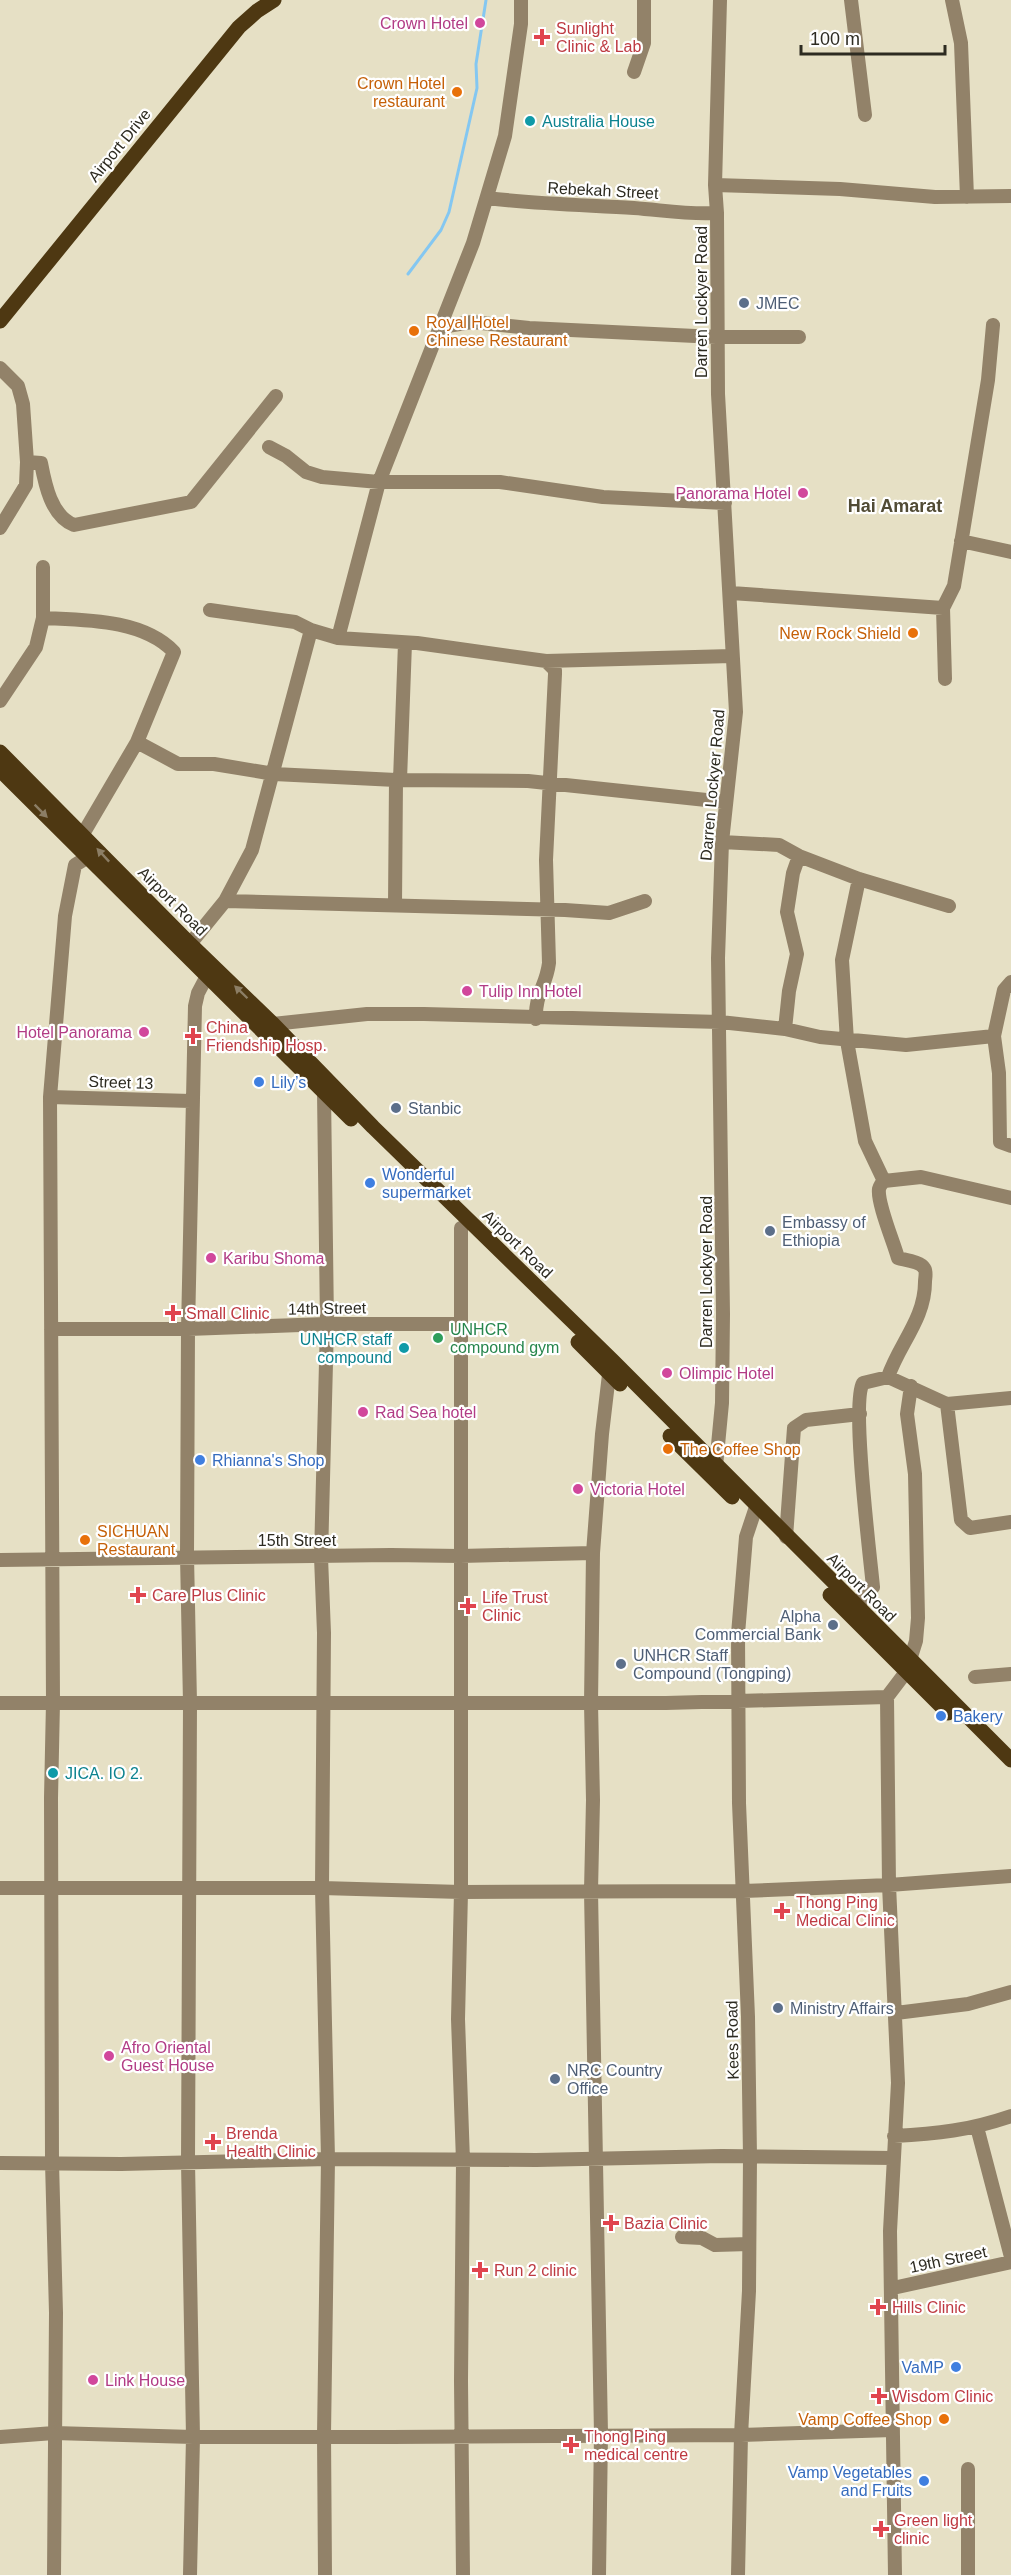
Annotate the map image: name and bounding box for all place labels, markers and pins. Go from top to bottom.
place label: Crown Hotel [380,15,468,32]
marker: Crown Hotel [473,16,487,30]
place label: Sunlight Clinic & Lab [556,20,641,55]
marker: Sunlight Clinic & Lab [533,28,551,46]
place label: Crown Hotel restaurant [357,75,446,110]
marker: Crown Hotel restaurant [450,85,464,99]
place label: Australia House [542,113,655,130]
marker: Australia House [523,114,537,128]
place label: JMEC [756,295,800,312]
marker: JMEC [737,296,751,310]
place label: Royal Hotel Chinese Restaurant [426,314,568,349]
marker: Royal Hotel Chinese Restaurant [407,324,421,338]
place label: Panorama Hotel [675,485,791,502]
marker: Panorama Hotel [796,486,810,500]
place label: New Rock Shield [779,625,901,642]
marker: New Rock Shield [906,626,920,640]
place label: Tulip Inn Hotel [479,983,582,1000]
marker: Tulip Inn Hotel [460,984,474,998]
place label: China Friendship Hosp. [206,1019,327,1054]
place label: Hotel Panorama [16,1024,132,1041]
marker: Hotel Panorama [137,1025,151,1039]
marker: China Friendship Hosp. [184,1027,202,1045]
place label: Lily’s [271,1074,306,1091]
marker: Lily’s [252,1075,266,1089]
place label: Stanbic [408,1100,461,1117]
marker: Stanbic [389,1101,403,1115]
place label: Wonderful supermarket [382,1166,471,1201]
marker: Wonderful supermarket [363,1176,377,1190]
place label: Embassy of Ethiopia [782,1214,866,1249]
marker: Embassy of Ethiopia [763,1224,777,1238]
place label: Karibu Shoma [223,1250,324,1267]
marker: Karibu Shoma [204,1251,218,1265]
marker: Small Clinic [164,1304,182,1322]
place label: Small Clinic [186,1305,270,1322]
place label: UNHCR compound gym [450,1321,559,1356]
place label: UNHCR staff compound [300,1331,393,1366]
marker: UNHCR compound gym [431,1331,445,1345]
marker: UNHCR staff compound [397,1341,411,1355]
place label: Olimpic Hotel [679,1365,774,1382]
marker: Olimpic Hotel [660,1366,674,1380]
place label: Rad Sea hotel [375,1404,476,1421]
marker: Rad Sea hotel [356,1405,370,1419]
place label: The Coffee Shop [680,1441,801,1458]
marker: The Coffee Shop [661,1442,675,1456]
place label: Rhianna's Shop [212,1452,325,1469]
marker: Rhianna's Shop [193,1453,207,1467]
place label: Victoria Hotel [590,1481,685,1498]
marker: Victoria Hotel [571,1482,585,1496]
place label: SICHUAN Restaurant [97,1523,176,1558]
marker: SICHUAN Restaurant [78,1533,92,1547]
marker: Care Plus Clinic [129,1586,147,1604]
place label: Care Plus Clinic [152,1587,266,1604]
place label: Life Trust Clinic [482,1589,548,1624]
marker: Life Trust Clinic [459,1597,477,1615]
place label: Alpha Commercial Bank [695,1608,822,1643]
marker: Alpha Commercial Bank [826,1618,840,1632]
place label: UNHCR Staff Compound (Tongping) [633,1647,791,1682]
marker: UNHCR Staff Compound (Tongping) [614,1657,628,1671]
place label: Bakery [953,1708,1003,1725]
marker: Bakery [934,1709,948,1723]
place label: JICA. IO 2. [65,1765,143,1782]
marker: JICA. IO 2. [46,1766,60,1780]
place label: Thong Ping Medical Clinic [796,1894,895,1929]
marker: Thong Ping Medical Clinic [773,1902,791,1920]
place label: Ministry Affairs [790,2000,894,2017]
marker: Ministry Affairs [771,2001,785,2015]
place label: Afro Oriental Guest House [121,2039,214,2074]
marker: Afro Oriental Guest House [102,2049,116,2063]
place label: NRC Country Office [567,2062,662,2097]
marker: NRC Country Office [548,2072,562,2086]
place label: Brenda Health Clinic [226,2125,316,2160]
marker: Brenda Health Clinic [204,2133,222,2151]
marker: Bazia Clinic [602,2214,620,2232]
place label: Bazia Clinic [624,2215,708,2232]
marker: Run 2 clinic [471,2261,489,2279]
place label: Run 2 clinic [494,2262,577,2279]
marker: Hills Clinic [869,2298,887,2316]
place label: Hills Clinic [892,2299,966,2316]
place label: VaMP [902,2359,944,2376]
marker: VaMP [949,2360,963,2374]
place label: Link House [105,2372,185,2389]
marker: Link House [86,2373,100,2387]
marker: Wisdom Clinic [870,2387,888,2405]
place label: Wisdom Clinic [892,2388,993,2405]
place label: Vamp Coffee Shop [798,2411,932,2428]
marker: Vamp Coffee Shop [937,2412,951,2426]
place label: Thong Ping medical centre [584,2428,688,2463]
marker: Thong Ping medical centre [562,2436,580,2454]
place label: Vamp Vegetables and Fruits [788,2464,912,2499]
marker: Vamp Vegetables and Fruits [917,2474,931,2488]
place label: Green light clinic [894,2512,973,2547]
marker: Green light clinic [872,2520,890,2538]

